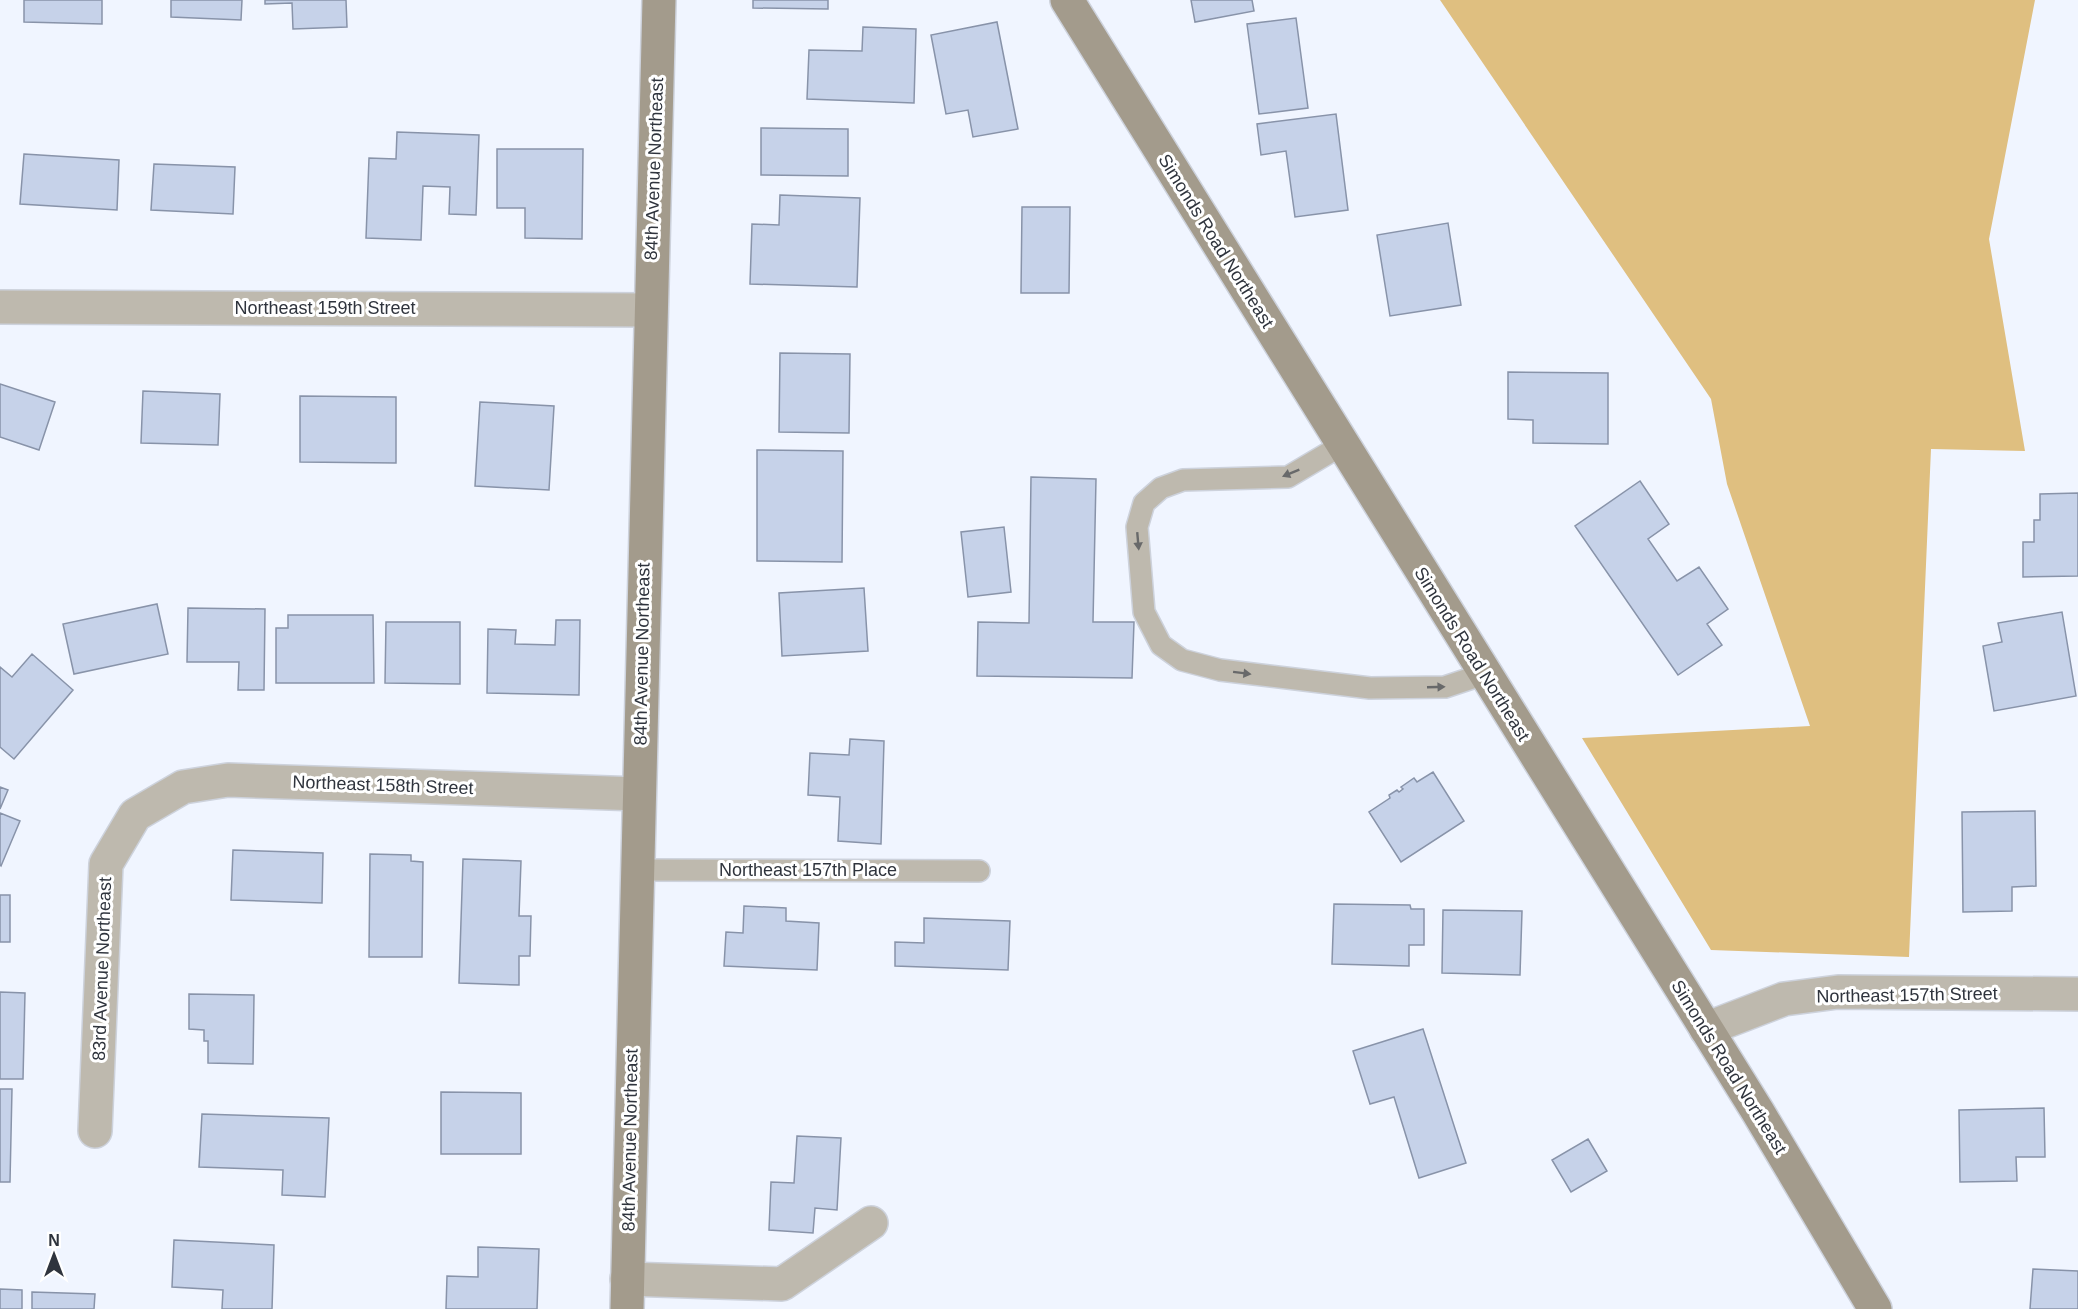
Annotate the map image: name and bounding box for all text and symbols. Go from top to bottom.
street label: 84th Avenue Northeast [641,77,667,261]
street label: Simonds Road Northeast [1154,150,1278,332]
street label: Northeast 159th Street [234,298,416,318]
one-way arrow [1282,468,1300,478]
one-way arrow [1133,532,1143,551]
street label: 84th Avenue Northeast [630,562,654,746]
street label: Simonds Road Northeast [1410,563,1534,745]
one-way arrow [1233,668,1252,678]
one-way arrow [1427,682,1446,691]
street label: Northeast 158th Street [292,772,474,798]
street label: Northeast 157th Place [719,860,897,880]
street label: 83rd Avenue Northeast [89,877,115,1061]
street label: Simonds Road Northeast [1667,976,1791,1158]
street label: Northeast 157th Street [1816,983,1998,1007]
street label: 84th Avenue Northeast [618,1048,642,1232]
north arrow [24,1225,84,1285]
text: N [48,1232,60,1249]

